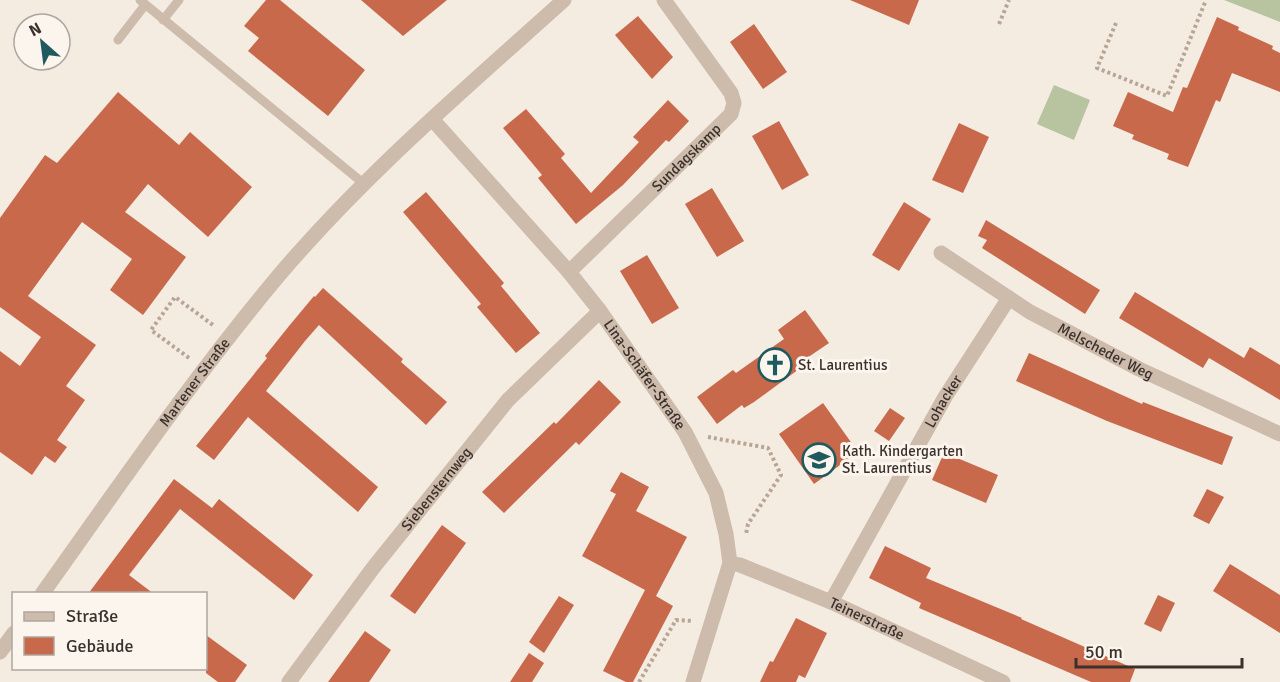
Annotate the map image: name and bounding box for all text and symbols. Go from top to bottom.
north arrow [12,12,72,72]
text: N [26,18,45,41]
street label: Sundagskamp [648,120,725,195]
street label: Lina-Schäfer-Straße [600,316,690,433]
street label: Melscheder Weg [1055,319,1156,383]
street label: Martener Straße [156,334,234,430]
church icon: St. Laurentius [757,347,793,383]
place label: St. Laurentius [798,356,888,374]
street label: Lohacker [921,371,966,431]
school or university icon: Kath. Kindergarten St. Laurentius [801,442,837,478]
place label: Kath. Kindergarten St. Laurentius [842,442,963,477]
street label: Siebensternweg [397,443,476,534]
legend [12,592,207,670]
street label: Teinerstraße [826,594,907,644]
text: Straße [66,605,118,627]
scale bar [1076,631,1242,669]
text: Gebäude [66,635,134,657]
text: 50 m [1085,641,1123,663]

